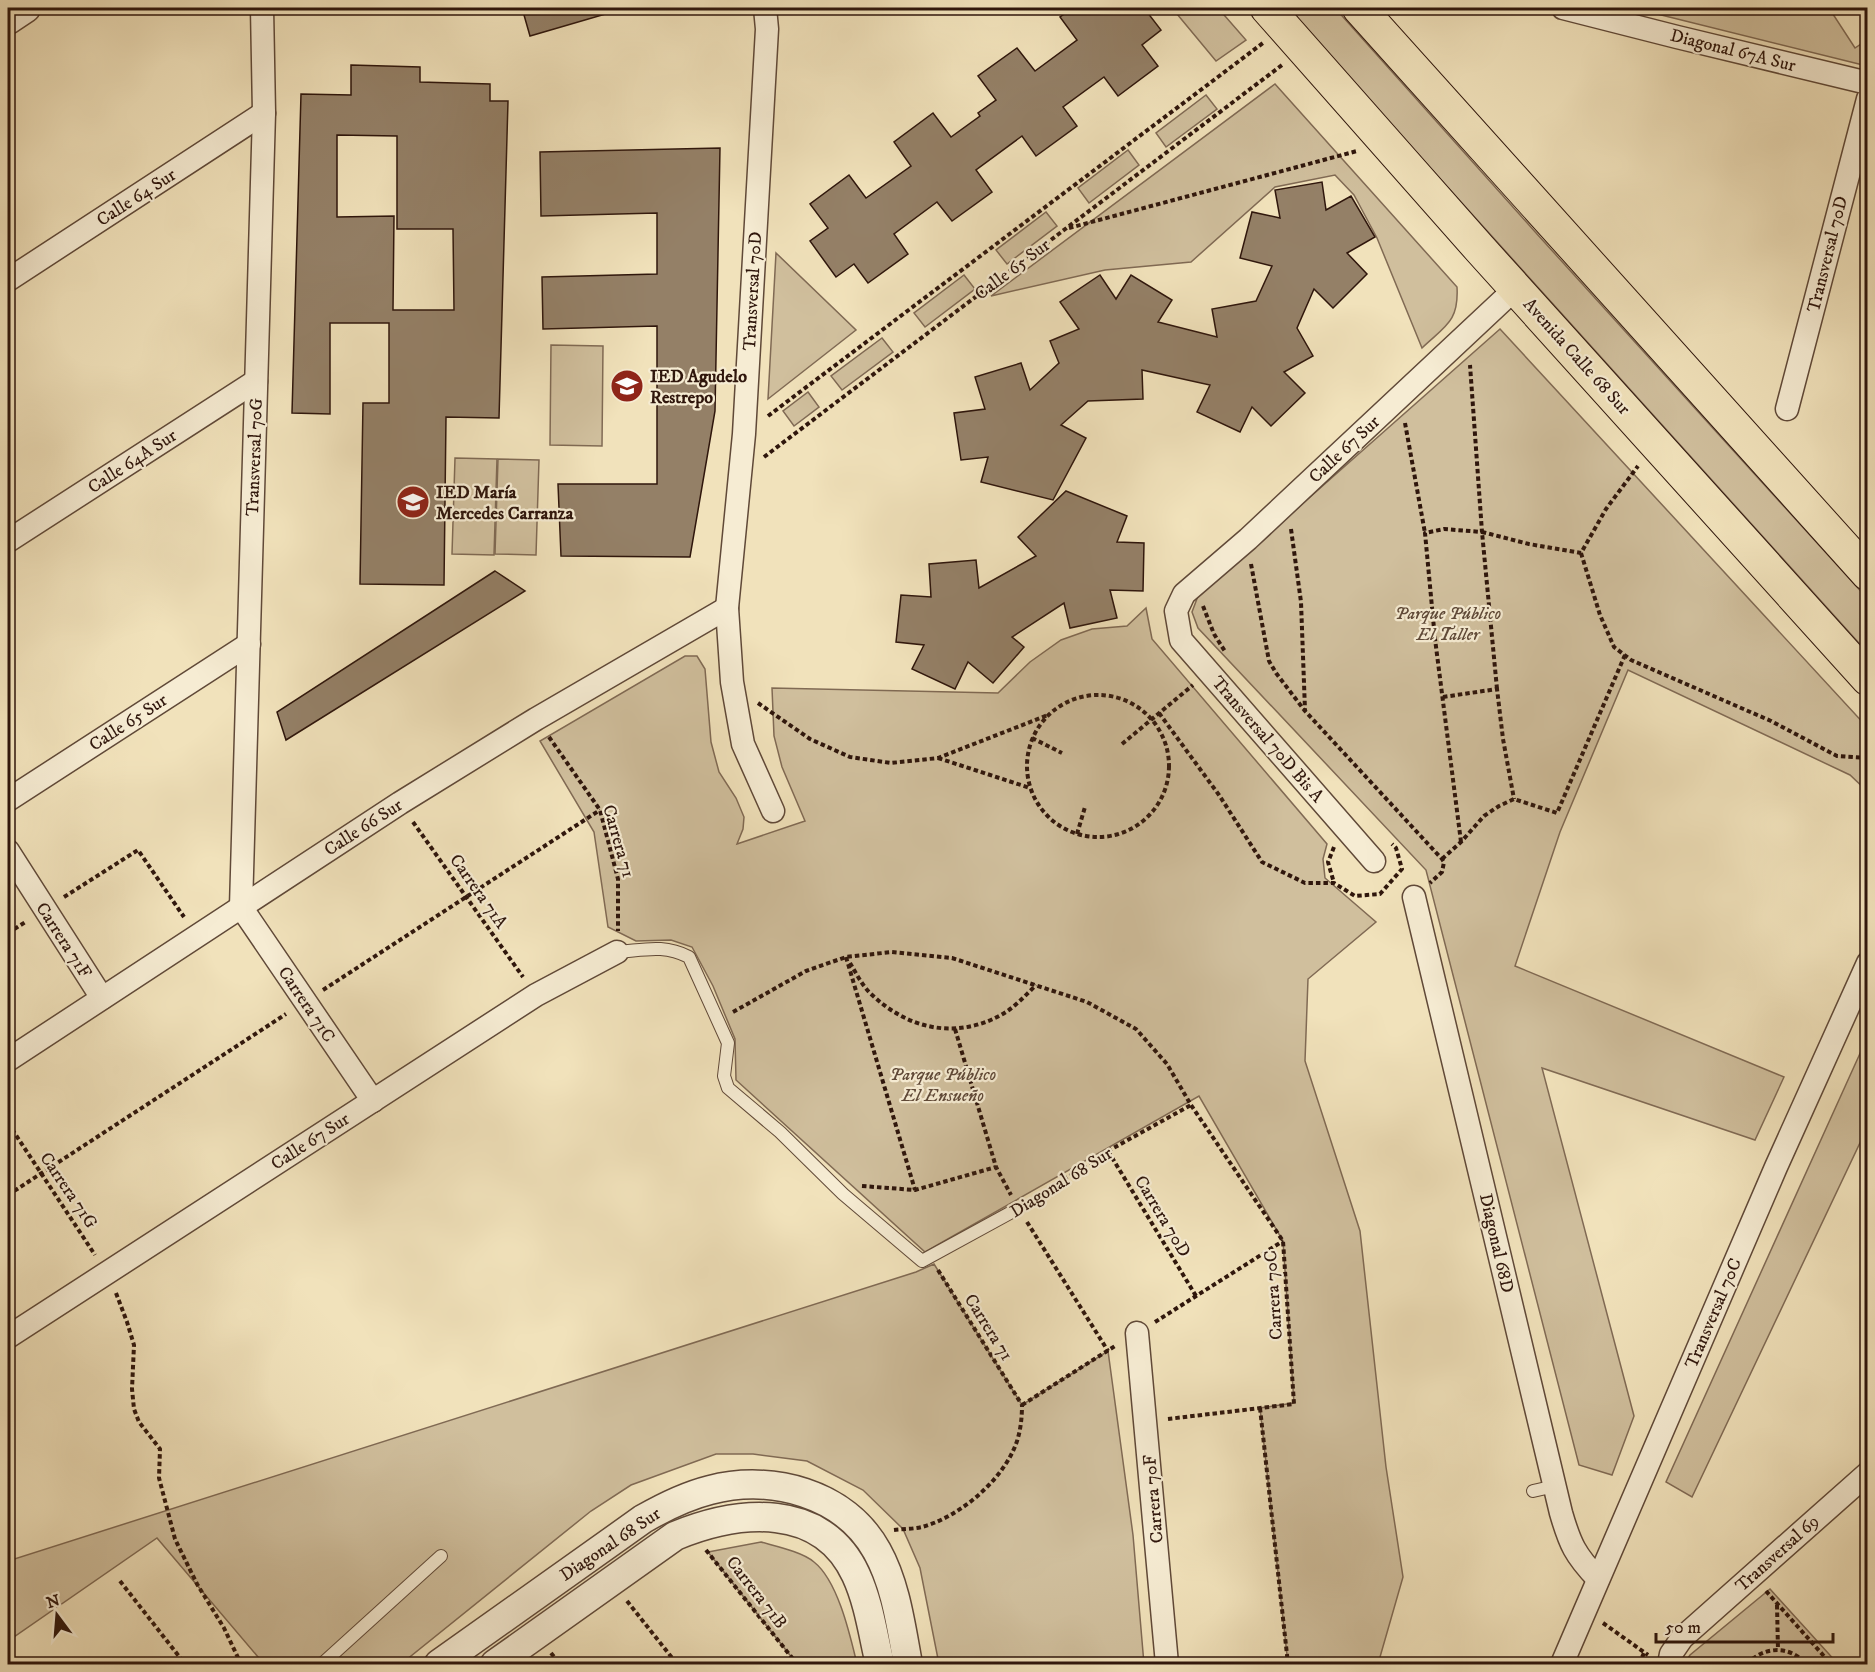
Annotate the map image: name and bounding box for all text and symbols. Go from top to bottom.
street label: Diagonal 67A Sur [1668,25,1798,77]
street label: Calle 64 Sur [93,164,181,232]
street label: Transversal 70D [1803,194,1853,315]
street label: Transversal 70D [739,231,767,351]
street label: Calle 65 Sur [971,234,1055,305]
street label: Avenida Calle 68 Sur [1518,294,1635,420]
place label: IED Agudelo Restrepo [650,366,747,409]
school or university icon: IED Agudelo Restrepo [609,368,645,404]
street label: Transversal 70G [242,397,268,517]
street label: Calle 67 Sur [1305,411,1385,488]
street label: Calle 64A Sur [84,425,181,499]
place label: IED María Mercedes Carranza [436,482,574,525]
school or university icon: IED María Mercedes Carranza [395,484,431,520]
park label: Parque Público El Taller [1395,603,1501,646]
street label: Transversal 70D Bis A [1206,672,1328,808]
street label: Calle 65 Sur [85,689,172,756]
street label: Calle 66 Sur [320,794,407,861]
street label: Carrera 71 [597,802,639,880]
street label: Carrera 71A [444,850,512,934]
street label: Carrera 71F [31,899,96,983]
street label: Carrera 71C [273,962,340,1047]
park label: Parque Público El Ensueño [890,1064,996,1107]
street label: Calle 67 Sur [267,1108,354,1175]
street label: Diagonal 68 Sur [1006,1142,1117,1223]
street label: Carrera 71G [35,1148,102,1233]
street label: Carrera 70D [1129,1172,1195,1261]
street label: Diagonal 68D [1474,1191,1518,1295]
street label: Carrera 70C [1260,1249,1288,1340]
street label: Transversal 70C [1681,1255,1747,1372]
street label: Carrera 71 [959,1290,1017,1365]
street label: Carrera 70F [1139,1454,1169,1544]
street label: Diagonal 68 Sur [556,1503,665,1587]
street label: Transversal 69 [1731,1510,1824,1597]
street label: Carrera 71B [721,1552,791,1633]
north arrow [27,1585,87,1645]
text: N [44,1590,62,1613]
scale bar [1656,1606,1833,1644]
text: 50 m [1665,1617,1701,1639]

